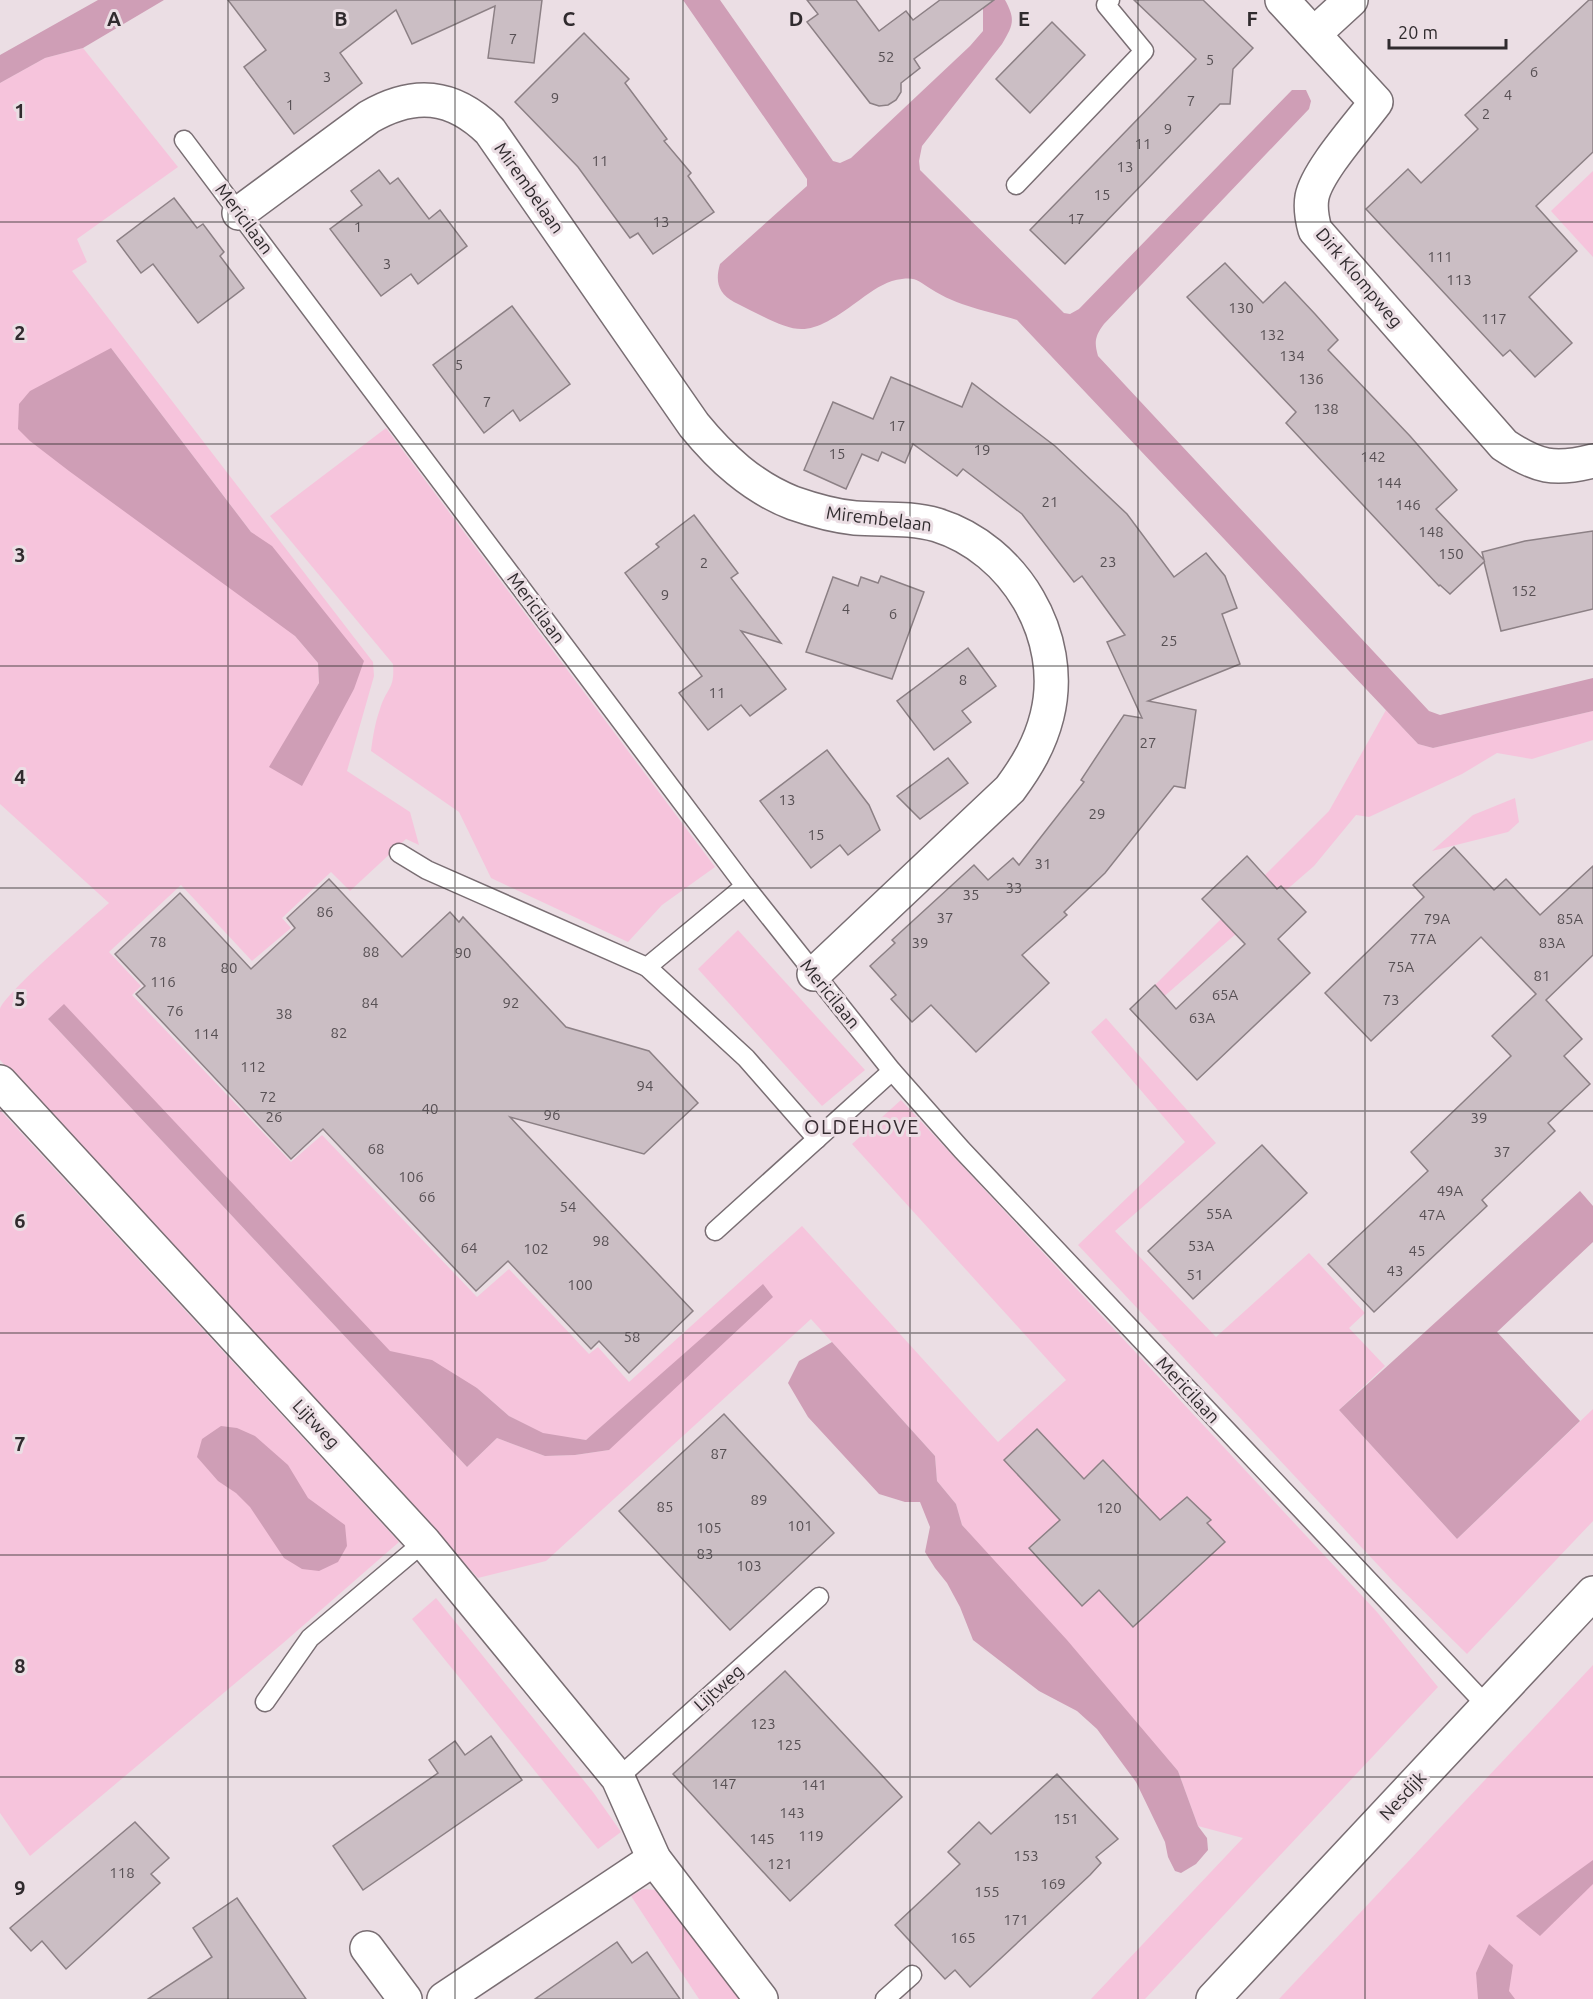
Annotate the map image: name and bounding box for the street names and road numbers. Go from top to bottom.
street label: Mirembelaan [491,138,568,237]
street label: Mericilaan [212,179,278,258]
street label: Dirk Klompweg [1312,224,1407,331]
street label: Mirembelaan [825,502,933,534]
street label: Mericilaan [504,568,570,647]
street label: Mericilaan [797,955,865,1032]
street label: Mericilaan [1153,1352,1224,1427]
street label: Lijtweg [289,1395,344,1452]
street label: Lijtweg [690,1660,747,1715]
street label: Nesdijk [1375,1767,1430,1824]

